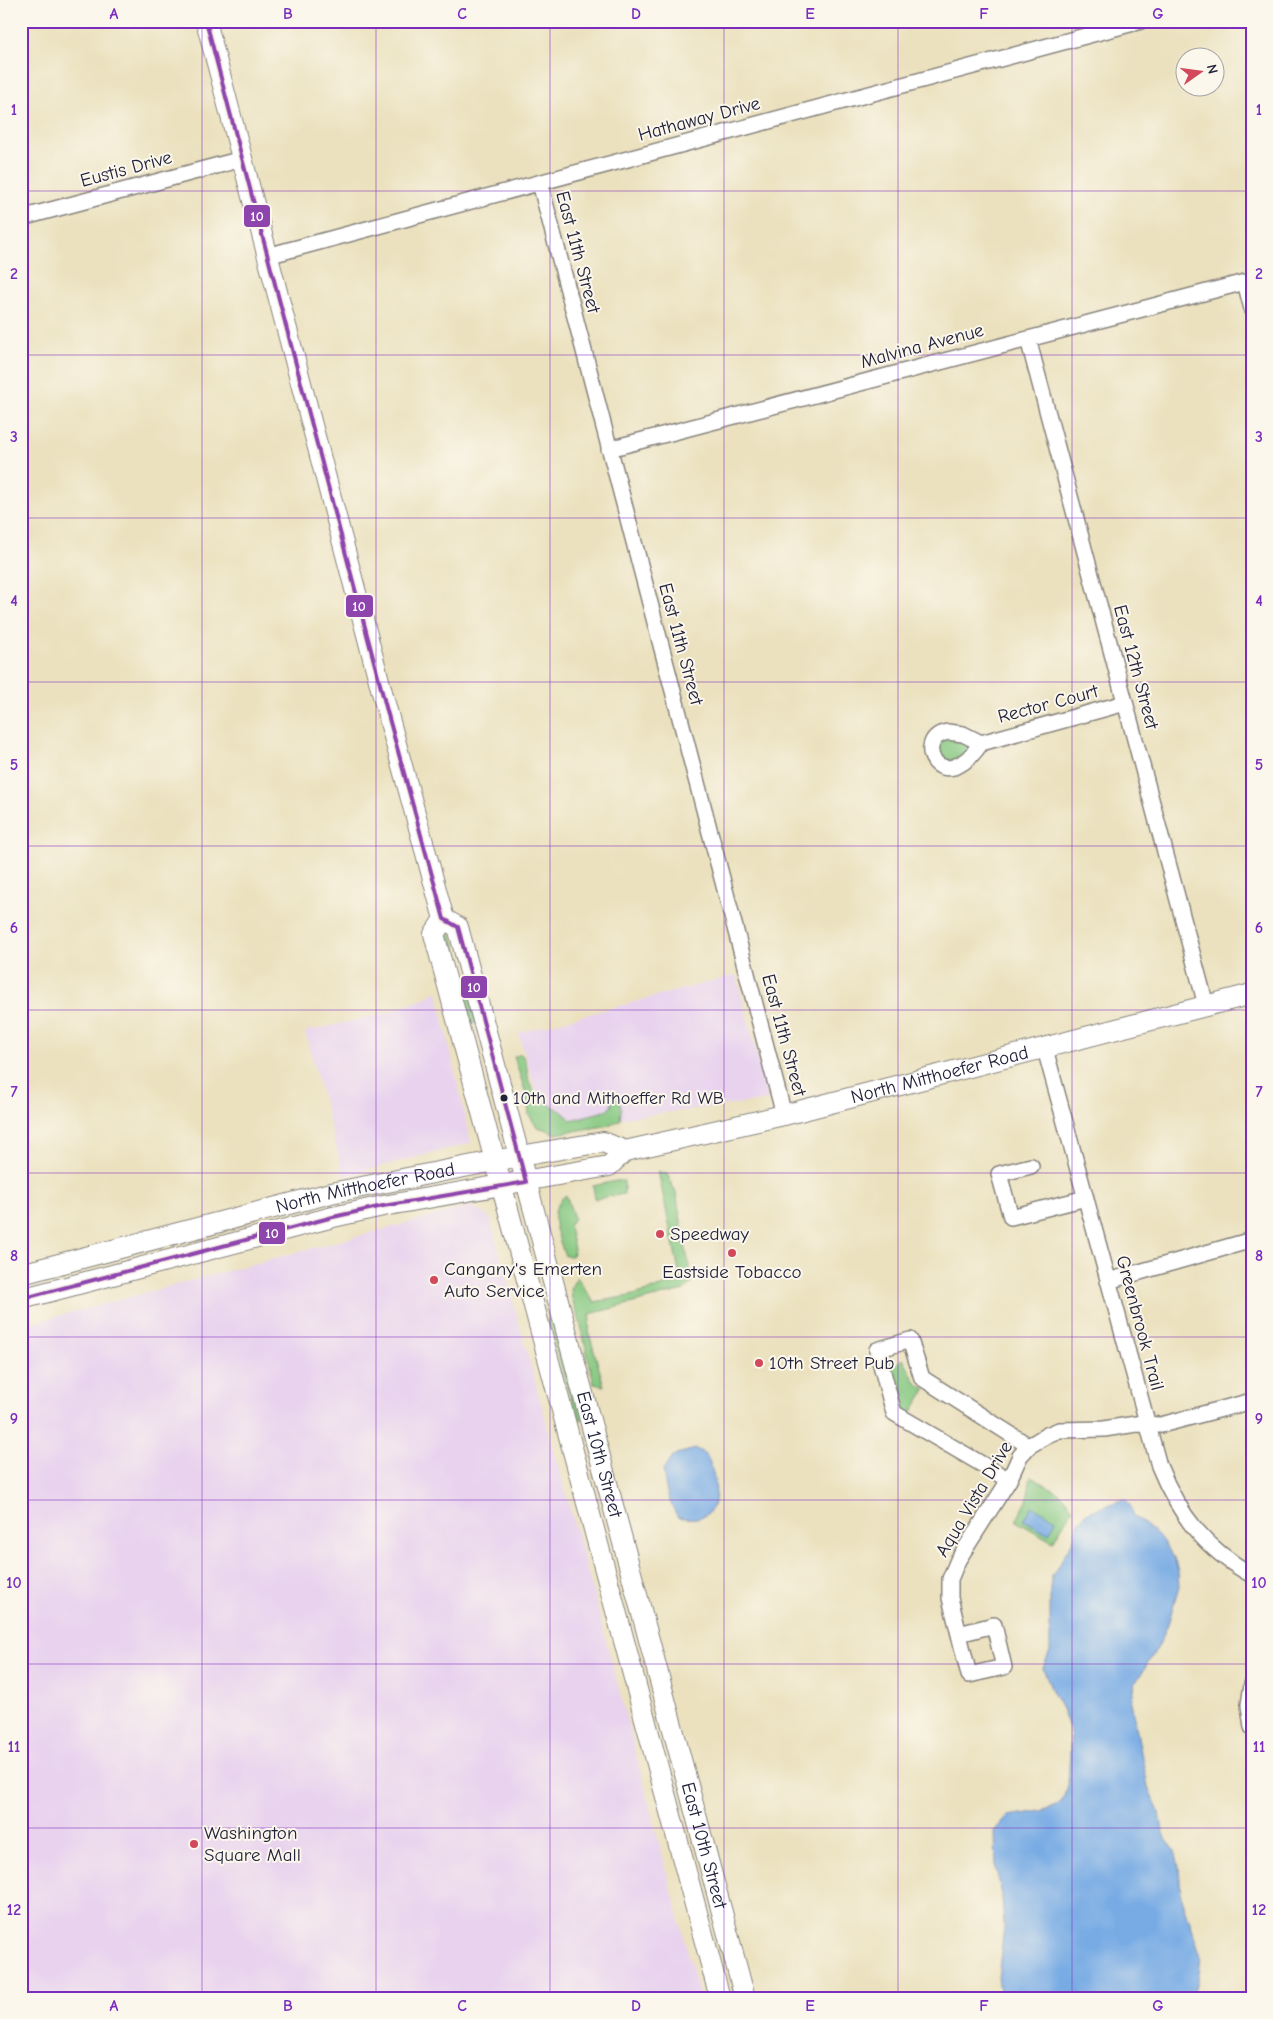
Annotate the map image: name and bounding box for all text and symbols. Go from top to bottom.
text: A [110,5,119,23]
text: B [283,5,293,23]
text: C [457,5,467,23]
text: D [631,5,641,23]
text: E [805,5,815,23]
text: F [979,5,989,23]
text: G [1152,5,1164,23]
north arrow [1176,48,1226,98]
text: N [1203,62,1221,75]
street label: Hathaway Drive [636,92,762,146]
text: 1 [11,101,17,119]
text: 1 [1256,101,1262,119]
street label: Eustis Drive [78,146,174,192]
street label: East 11th Street [551,189,605,316]
line badge: 10 [243,204,271,228]
text: 10 [250,208,264,225]
text: 2 [10,265,18,283]
text: 2 [1255,265,1263,283]
street label: Malvina Avenue [858,319,986,373]
text: 3 [10,428,18,446]
text: 3 [1255,428,1263,446]
street label: East 11th Street [654,581,708,708]
text: 4 [10,592,18,610]
text: 4 [1255,592,1263,610]
line badge: 10 [345,594,374,618]
text: 10 [352,598,366,615]
street label: East 12th Street [1109,602,1163,732]
street label: Rector Court [995,680,1101,728]
text: 5 [10,756,18,774]
text: 5 [1255,756,1263,774]
text: 6 [10,919,18,937]
text: 6 [1255,919,1263,937]
street label: East 11th Street [757,972,811,1099]
line badge: 10 [460,975,488,999]
text: 10 [467,979,481,996]
street label: North Mitthoefer Road [849,1041,1031,1108]
text: 7 [10,1083,18,1101]
text: 7 [1255,1083,1263,1101]
place label: 10th and Mithoeffer Rd WB [513,1088,724,1109]
marker: 10th and Mithoeffer Rd WB [499,1093,509,1103]
street label: North Mitthoefer Road [273,1158,457,1218]
line badge: 10 [258,1221,286,1245]
place label: Speedway [670,1223,750,1245]
text: 10 [265,1225,279,1242]
marker: Speedway [654,1228,666,1240]
text: 8 [10,1247,18,1265]
marker: Eastside Tobacco [726,1247,738,1259]
text: 8 [1255,1247,1263,1265]
street label: Greenbrook Trail [1111,1253,1169,1393]
place label: Cangany's Emerten Auto Service [444,1258,602,1302]
place label: Eastside Tobacco [662,1261,802,1283]
marker: Cangany's Emerten Auto Service [428,1274,440,1286]
place label: 10th Street Pub [769,1352,895,1374]
marker: 10th Street Pub [753,1357,765,1369]
street label: East 10th Street [572,1389,627,1520]
text: 9 [10,1410,18,1428]
text: 9 [1255,1410,1263,1428]
street label: Aqua Vista Drive [931,1437,1017,1561]
text: 10 [6,1574,22,1592]
text: 10 [1251,1574,1267,1592]
text: 11 [8,1738,20,1756]
text: 11 [1253,1738,1265,1756]
street label: East 10th Street [677,1780,732,1911]
place label: Washington Square Mall [204,1822,301,1866]
marker: Washington Square Mall [188,1838,200,1850]
text: 12 [7,1901,21,1919]
text: 12 [1252,1901,1266,1919]
text: A [110,1997,119,2015]
text: B [283,1997,293,2015]
text: C [457,1997,467,2015]
text: D [631,1997,641,2015]
text: E [805,1997,815,2015]
text: F [979,1997,989,2015]
text: G [1152,1997,1164,2015]

